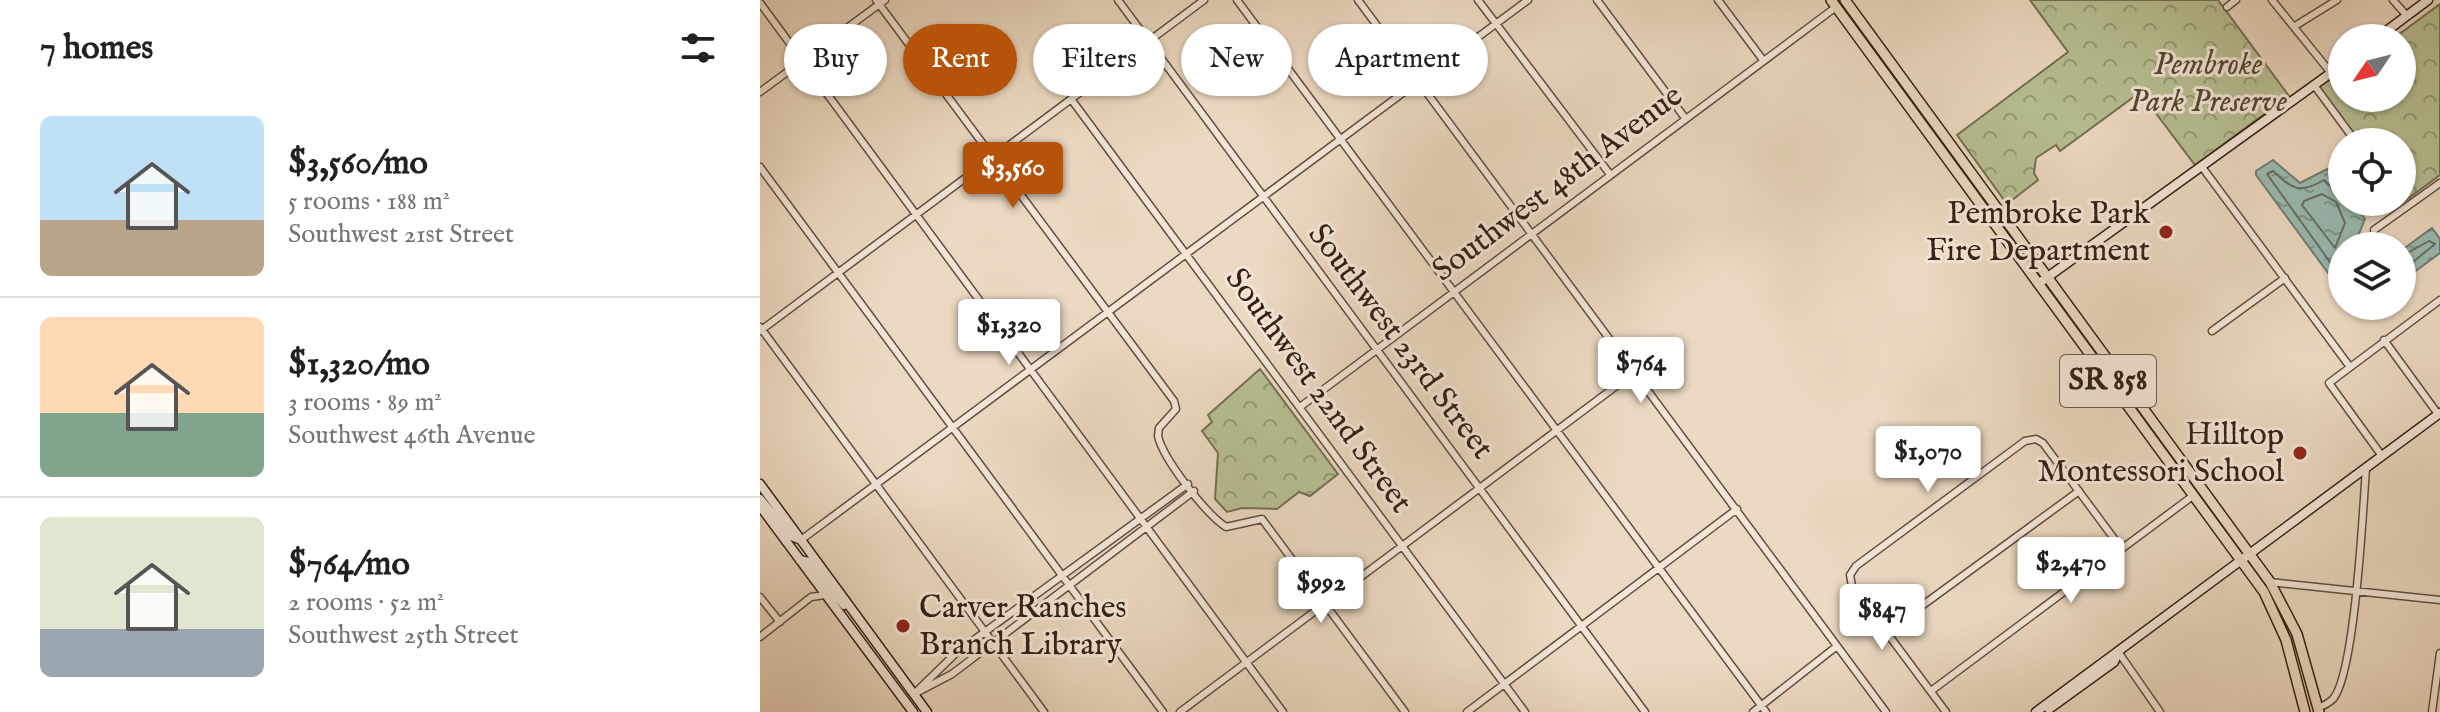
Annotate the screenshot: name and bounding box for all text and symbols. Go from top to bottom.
chip: Buy [784,24,887,96]
chip: Rent [903,24,1017,96]
chip: Filters [1033,24,1165,96]
chip: New [1181,24,1292,96]
chip: Apartment [1308,24,1488,96]
north arrow [2328,24,2416,112]
map controls [2328,24,2416,320]
icon: filters [676,26,720,70]
text: 7 homes [40,27,153,70]
park label: Pembroke Park Preserve [2129,45,2287,123]
street label: Southwest 48th Avenue [1424,76,1692,292]
button: locate [2328,128,2416,216]
text: $3,560/mo [288,142,428,185]
pin: $3,560 [948,142,1078,210]
icon: home [104,148,200,244]
text: $3,560 [981,151,1045,184]
text: 5 rooms · 188 m² [288,185,450,218]
place label: Pembroke Park Fire Department [1926,194,2151,272]
street label: Southwest 23rd Street [1298,216,1502,468]
text: Southwest 21st Street [288,218,514,251]
marker: Pembroke Park Fire Department [2157,223,2175,241]
button: layers [2328,232,2416,320]
street label: Southwest 22nd Street [1215,260,1421,522]
pin: $1,320 [944,299,1074,367]
text: $1,320 [976,308,1042,341]
pin: $764 [1594,337,1688,405]
text: $1,320/mo [288,343,430,386]
text: $764 [1616,346,1666,379]
icon: home [104,349,200,445]
road number: SR 858 [2060,355,2156,407]
text: 3 rooms · 89 m² [288,386,442,419]
place label: Hilltop Montessori School [2037,415,2284,493]
text: Southwest 46th Avenue [288,419,535,452]
pin: $1,070 [1863,426,1993,494]
text: $1,070 [1894,435,1962,468]
marker: Hilltop Montessori School [2291,444,2309,462]
pin: $2,470 [2006,537,2136,605]
text: $764/mo [288,543,410,586]
text: $2,470 [2035,546,2107,579]
icon: home [104,549,200,645]
pin: $992 [1274,557,1368,625]
text: $992 [1296,566,1346,599]
pin: $847 [1835,584,1929,652]
text: 2 rooms · 52 m² [288,586,444,619]
place label: Carver Ranches Branch Library [919,588,1127,666]
text: $847 [1858,593,1906,626]
marker: Carver Ranches Branch Library [894,617,912,635]
text: Southwest 25th Street [288,619,518,652]

